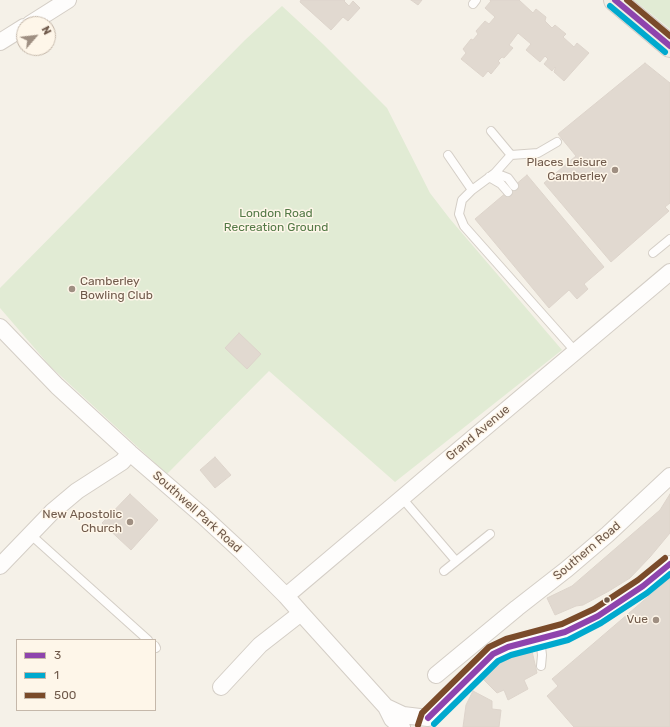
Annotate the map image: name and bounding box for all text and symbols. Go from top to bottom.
north arrow [16,16,56,56]
text: N [39,24,54,37]
place label: Places Leisure Camberley [527,156,607,184]
marker: Places Leisure Camberley [610,165,620,175]
park label: London Road Recreation Ground [224,207,328,235]
place label: Camberley Bowling Club [80,275,153,303]
marker: Camberley Bowling Club [67,284,77,294]
street label: Grand Avenue [443,402,513,464]
street label: Southwell Park Road [150,468,244,556]
place label: New Apostolic Church [42,508,122,536]
marker: New Apostolic Church [125,517,135,527]
street label: Southern Road [550,519,624,583]
unlabelled marker [602,595,612,605]
place label: Vue [627,613,648,627]
marker: Vue [651,615,661,625]
legend [16,639,156,711]
text: 3 [54,648,61,662]
text: 1 [54,668,59,682]
text: 500 [54,688,76,702]

